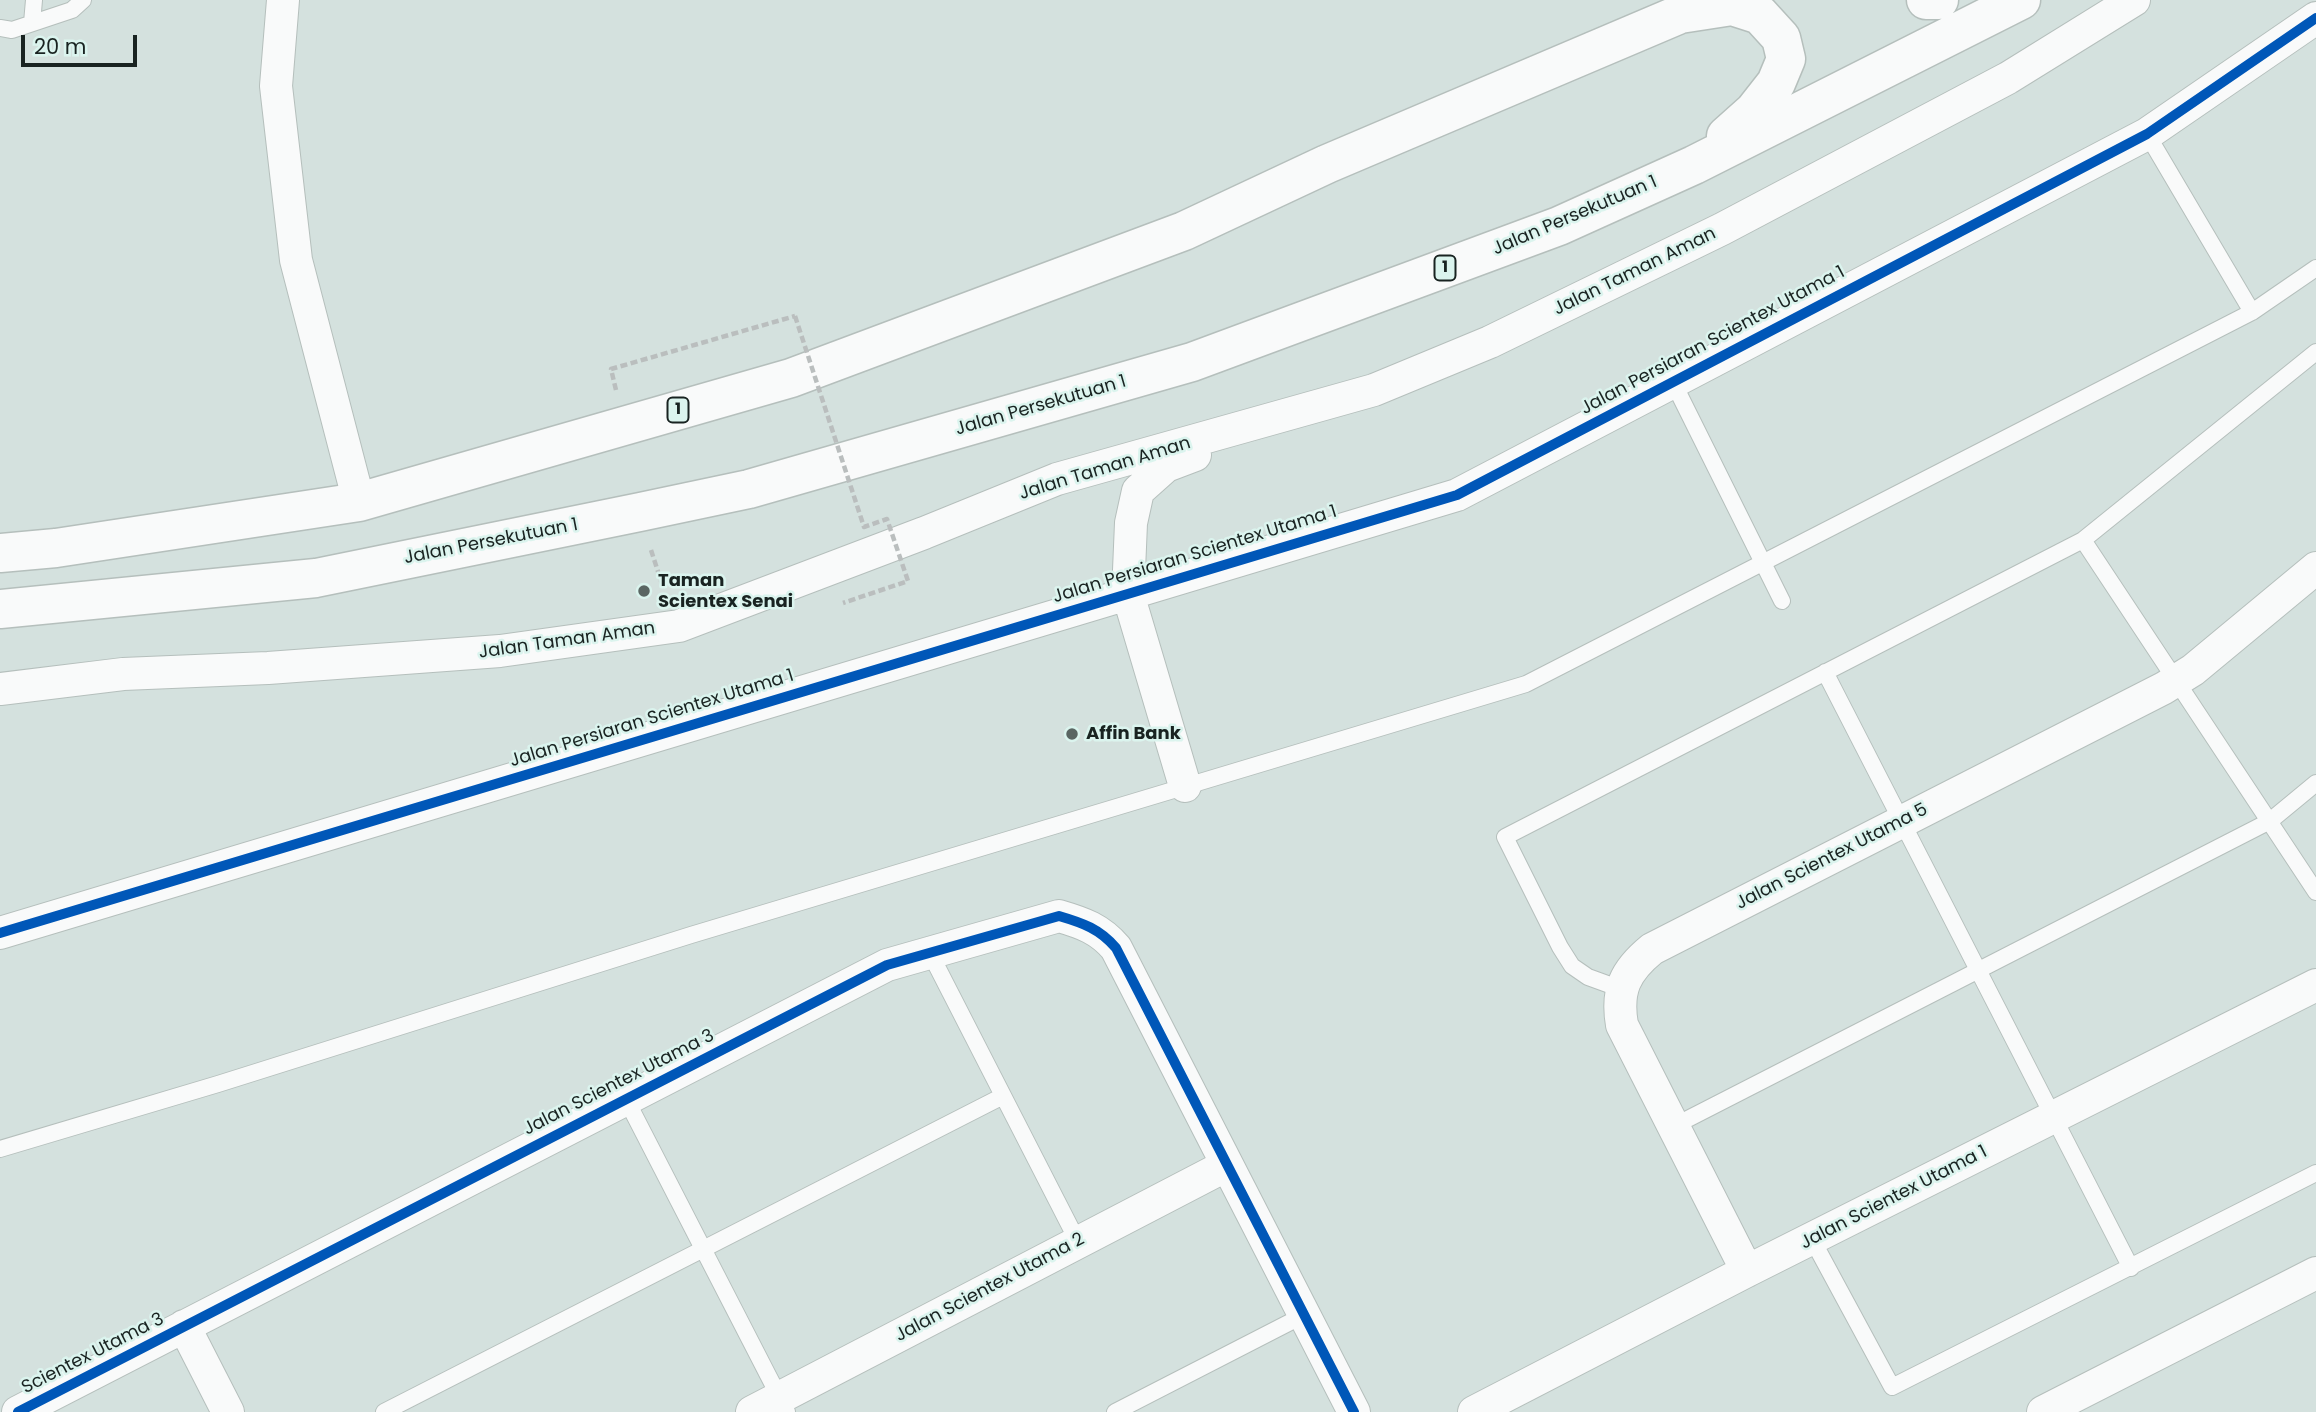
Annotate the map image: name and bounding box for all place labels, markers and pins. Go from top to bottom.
place label: Taman Scientex Senai [658,570,793,612]
marker: Taman Scientex Senai [636,583,652,599]
place label: Affin Bank [1086,723,1181,745]
marker: Affin Bank [1064,726,1080,742]

